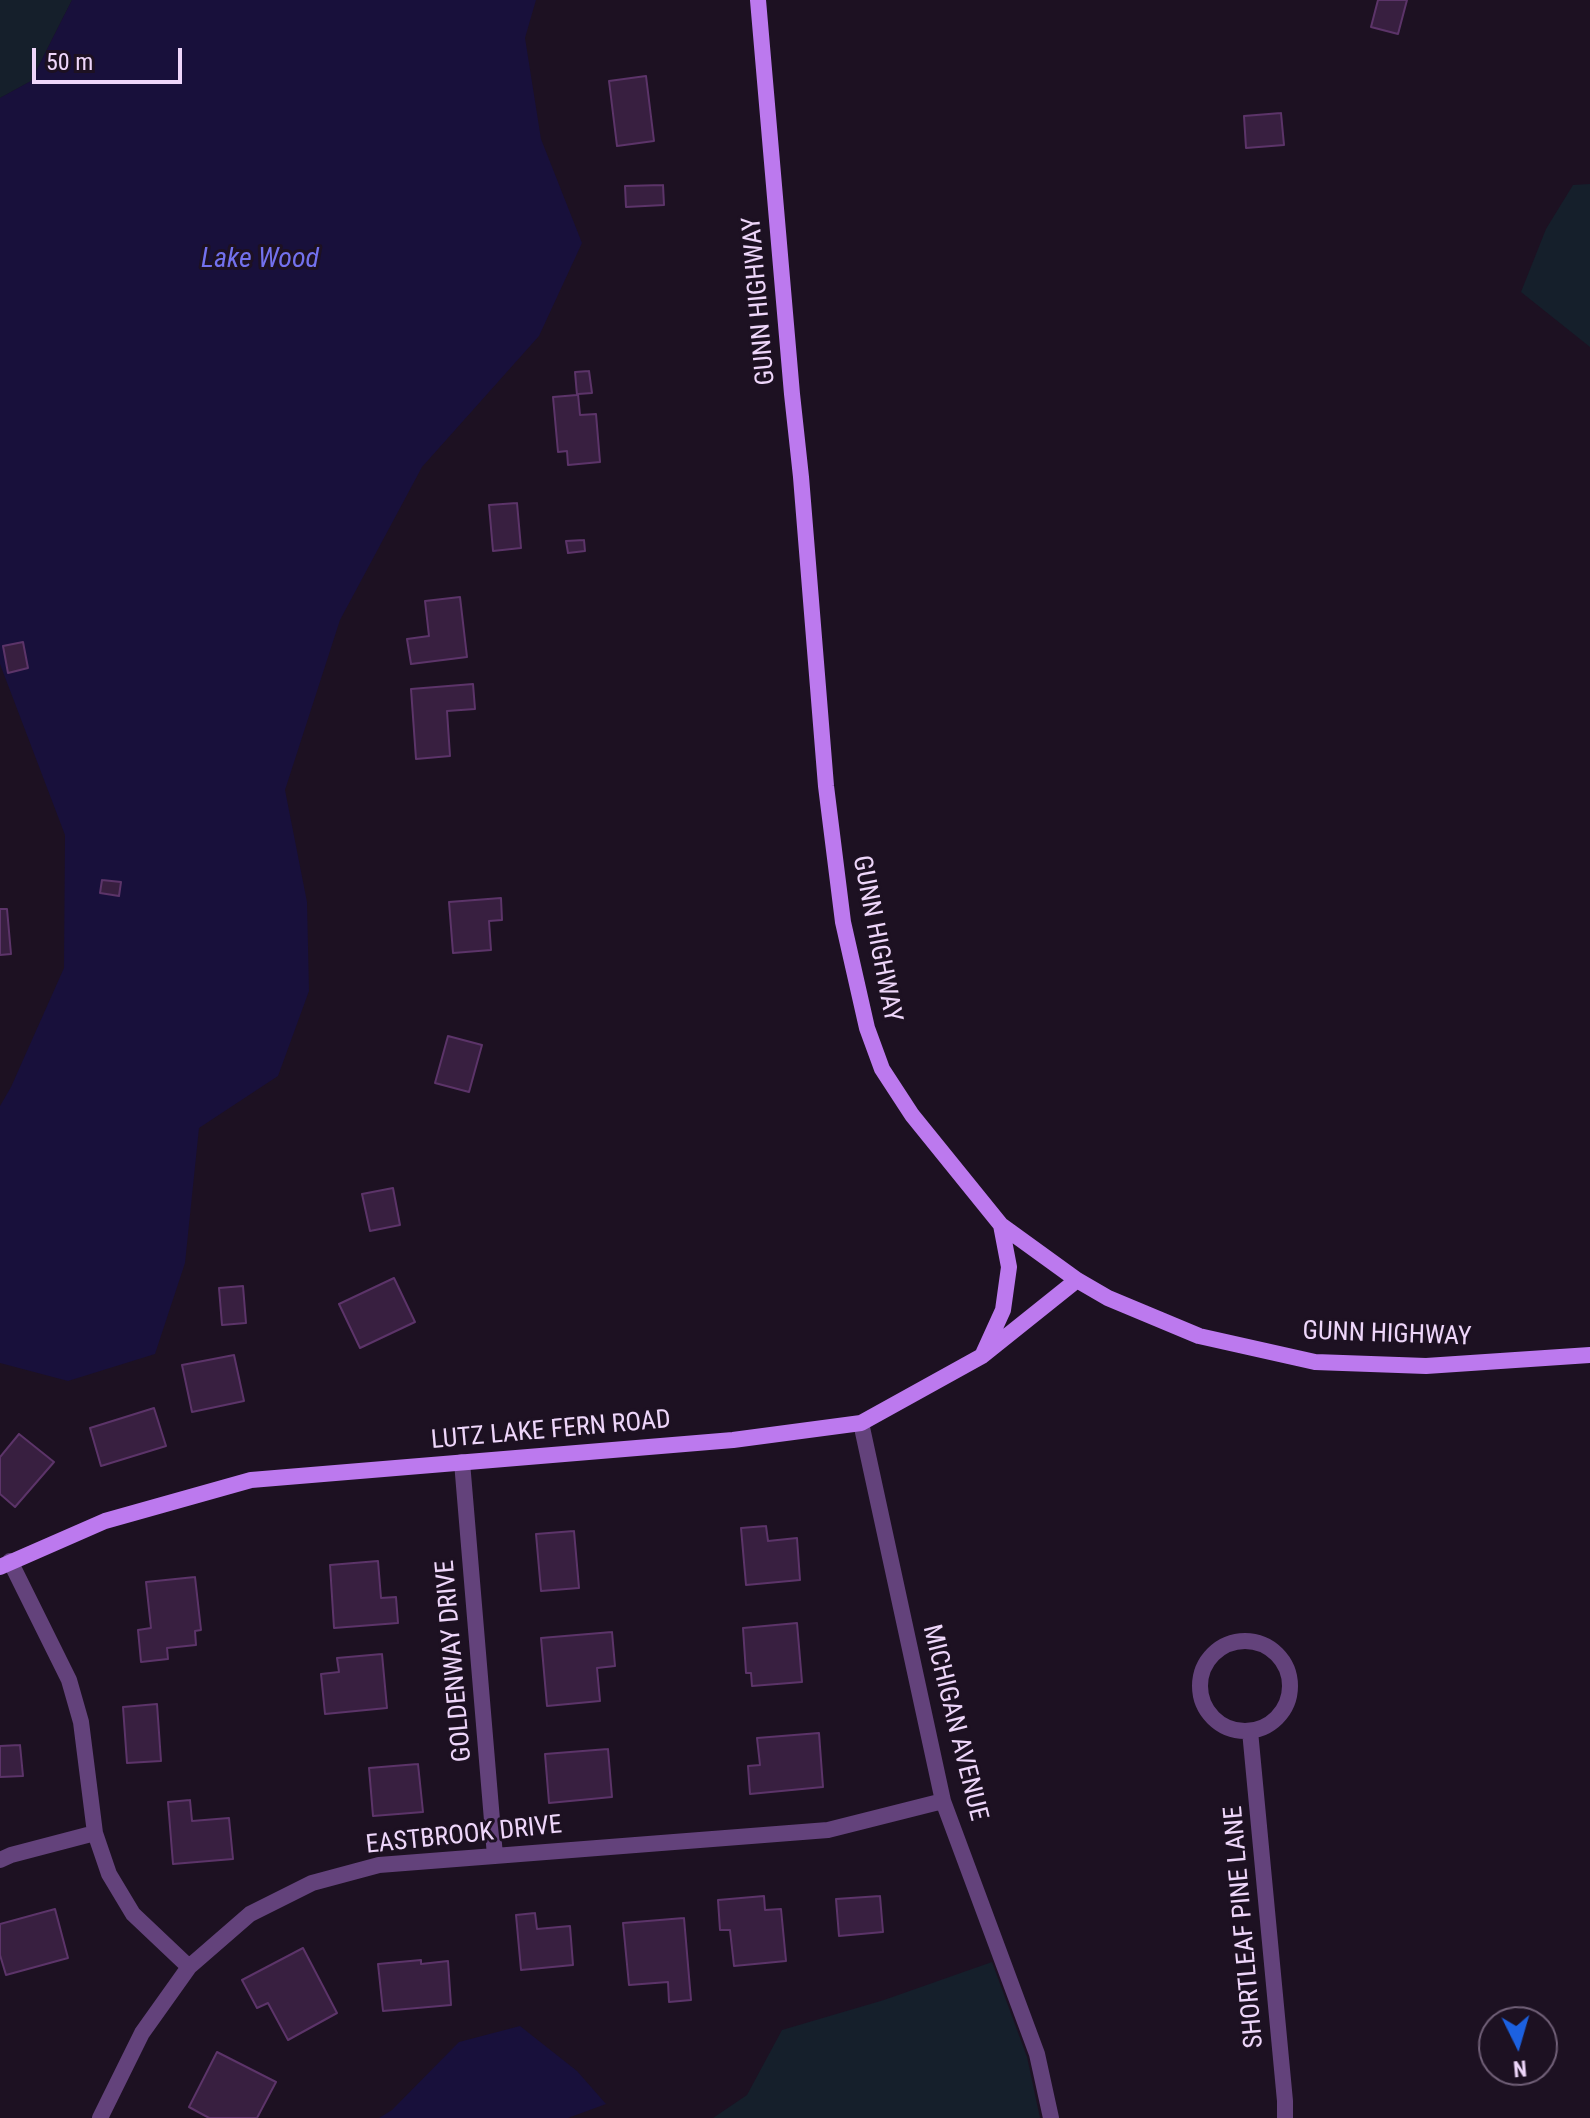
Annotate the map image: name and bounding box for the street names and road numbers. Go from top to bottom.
street label: GUNN HIGHWAY [737,215,783,387]
street label: GUNN HIGHWAY [845,853,907,1025]
street label: GUNN HIGHWAY [1302,1316,1472,1354]
street label: LUTZ LAKE FERN ROAD [430,1405,672,1457]
street label: GOLDENWAY DRIVE [431,1559,479,1763]
street label: MICHIGAN AVENUE [915,1622,993,1824]
street label: SHORTLEAF PINE LANE [1219,1805,1271,2049]
street label: EASTBROOK DRIVE [364,1810,564,1862]

